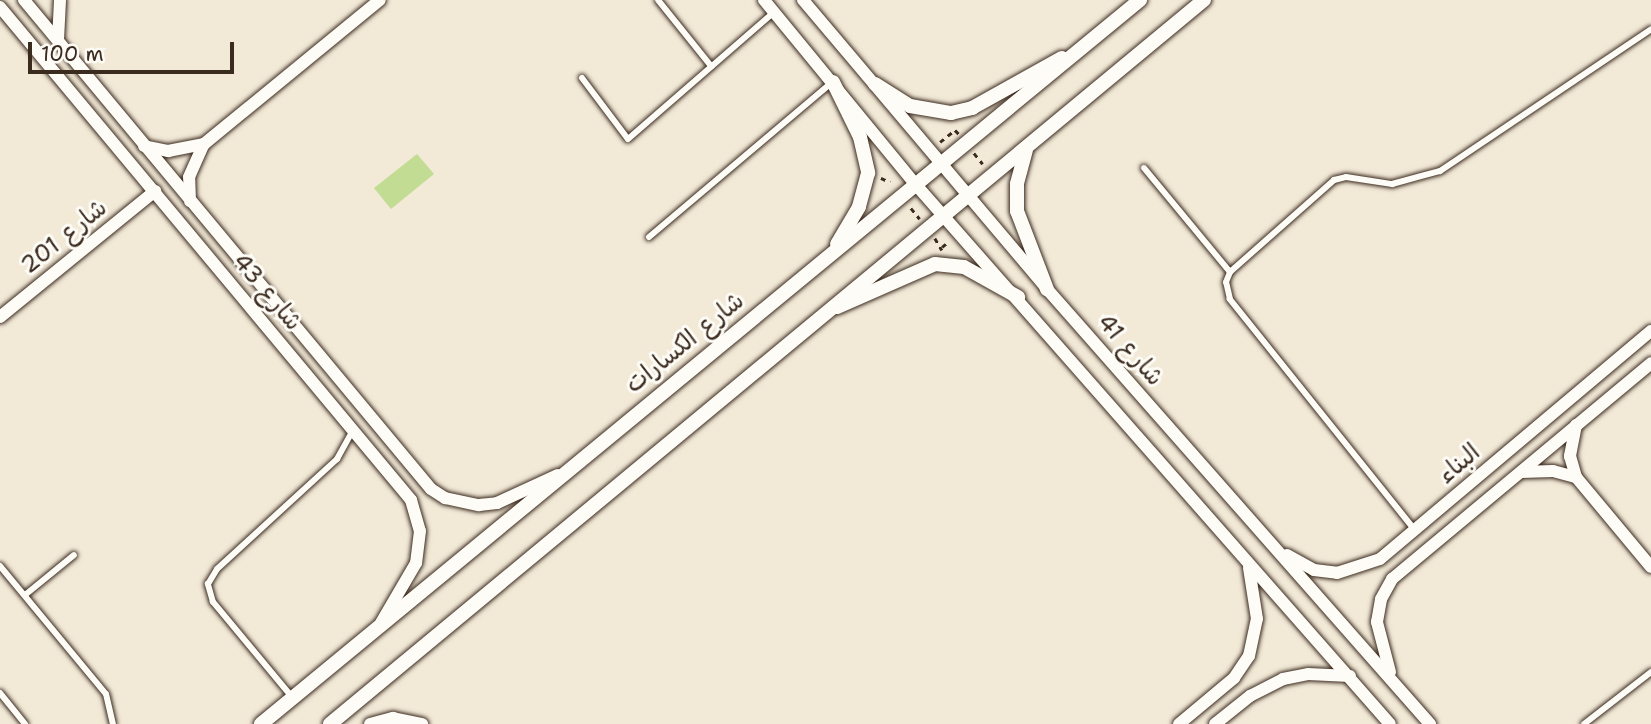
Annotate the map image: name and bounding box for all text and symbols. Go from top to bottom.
scale bar [32,28,238,72]
text: 100 m [41,40,104,68]
street label: شارع 201 [15,194,113,280]
street label: شارع 43 [226,247,308,337]
street label: شارع الكسارات [620,287,750,399]
street label: شارع 41 [1091,308,1169,392]
street label: البناء [1432,438,1486,490]

